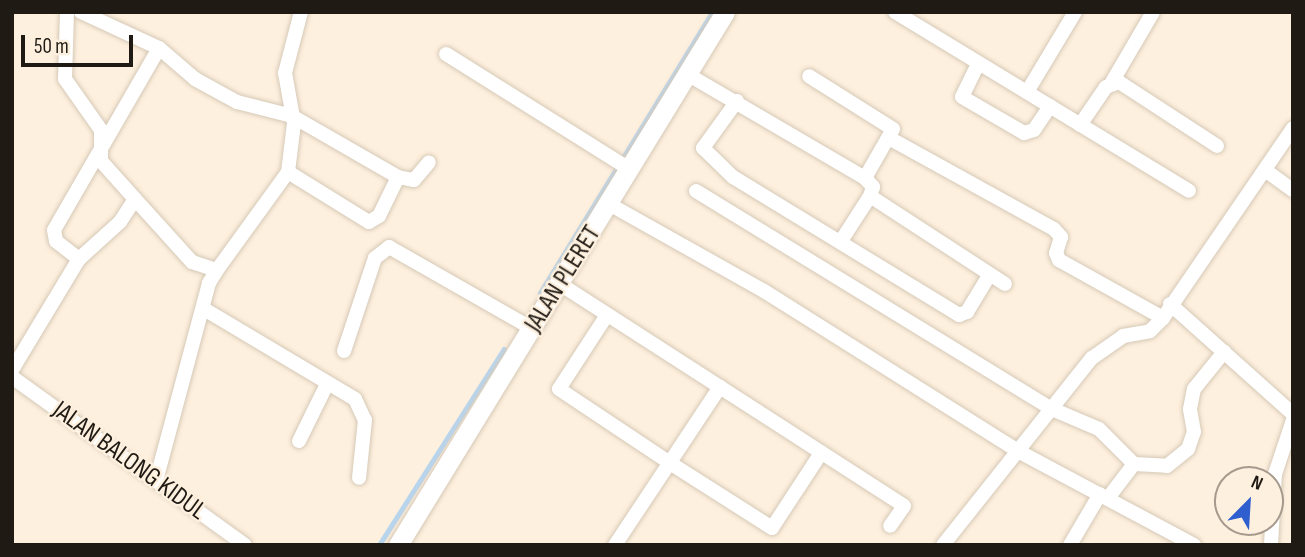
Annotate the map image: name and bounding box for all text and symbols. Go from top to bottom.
scale bar [24,21,136,65]
text: 50 m [34,34,69,59]
street label: JALAN PLERET [518,220,608,338]
street label: JALAN BALONG KIDUL [46,395,212,527]
north arrow [1214,466,1284,536]
text: N [1248,471,1266,496]

